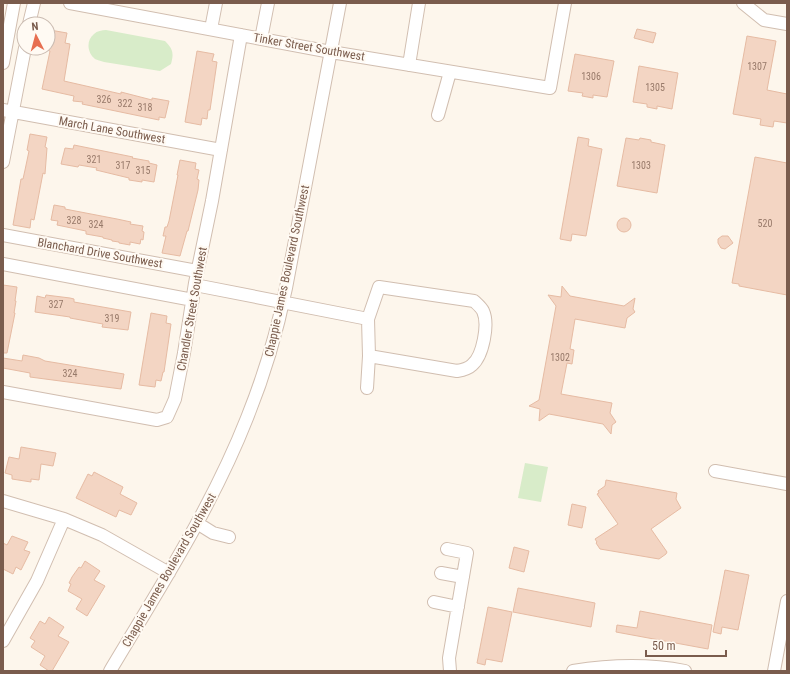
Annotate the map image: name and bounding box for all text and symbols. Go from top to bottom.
north arrow [16,16,56,56]
text: N [31,20,39,33]
street label: Tinker Street Southwest [252,30,366,64]
house number: 1307 [747,61,767,72]
house number: 1306 [581,71,601,82]
house number: 1305 [645,82,665,93]
house number: 326 [97,94,111,105]
house number: 322 [118,98,132,109]
house number: 318 [138,102,152,113]
street label: March Lane Southwest [58,114,167,146]
house number: 321 [87,154,101,165]
house number: 317 [116,160,130,171]
house number: 1303 [631,160,651,171]
house number: 315 [136,165,150,176]
street label: Chappie James Boulevard Southwest [262,183,312,358]
house number: 328 [67,215,81,226]
house number: 520 [758,218,772,229]
house number: 324 [89,219,103,230]
street label: Blanchard Drive Southwest [36,235,164,271]
street label: Chandler Street Southwest [174,245,210,372]
house number: 327 [49,299,63,310]
house number: 319 [105,313,119,324]
house number: 1302 [550,352,570,363]
house number: 324 [63,368,77,379]
street label: Chappie James Boulevard Southwest [119,490,219,649]
scale bar [646,632,726,658]
text: 50 m [652,639,676,653]

